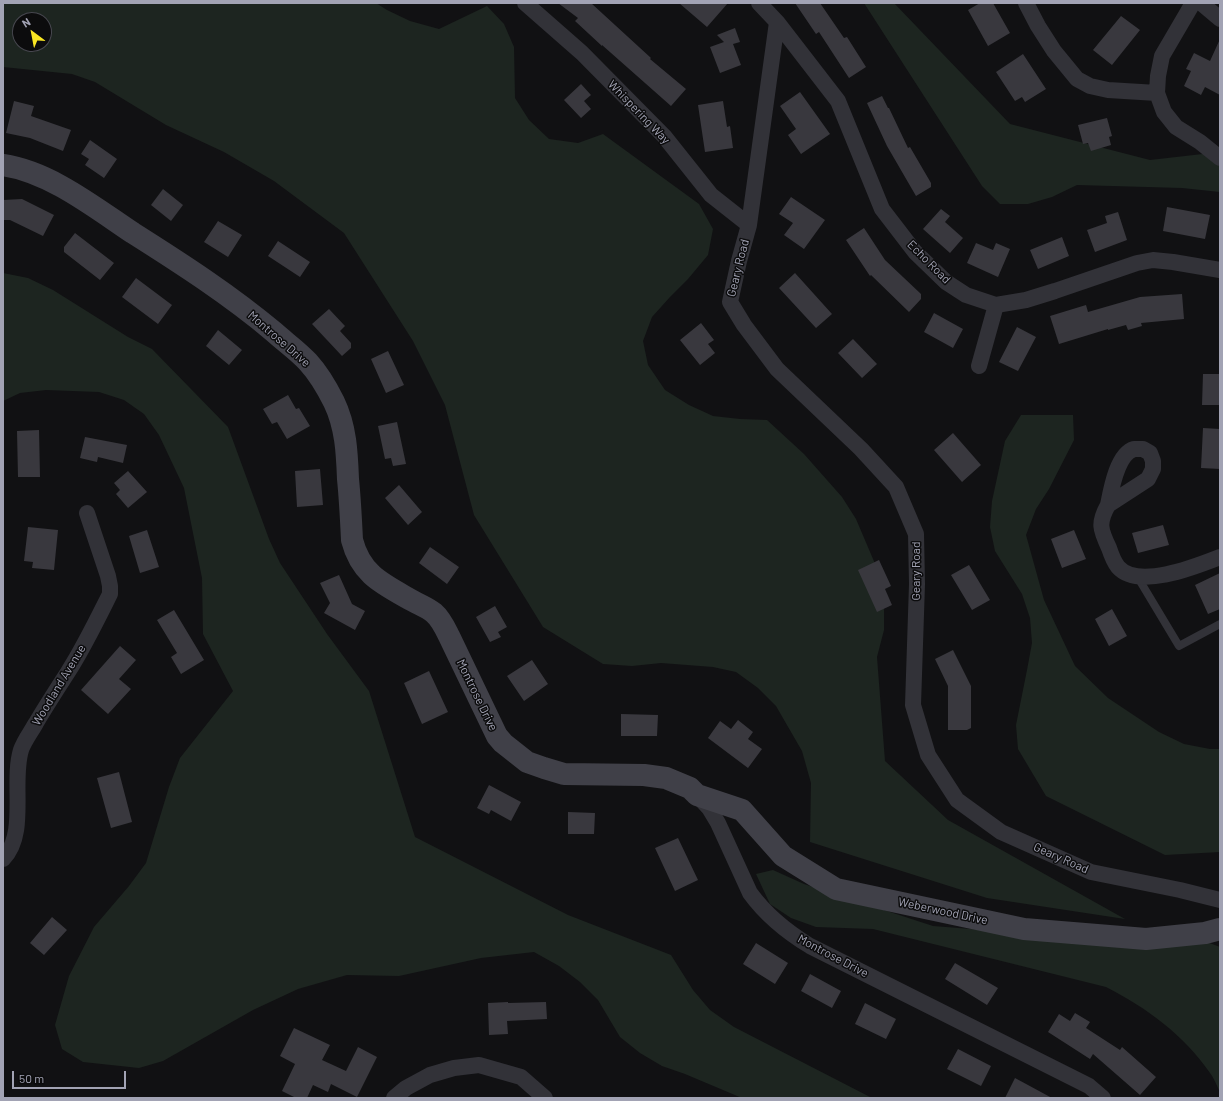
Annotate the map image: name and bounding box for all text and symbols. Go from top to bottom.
north arrow [12,12,52,52]
text: N [19,15,32,30]
street label: Whispering Way [605,77,673,147]
street label: Echo Road [904,237,954,287]
street label: Geary Road [724,238,752,298]
street label: Montrose Drive [245,308,313,370]
street label: Geary Road [909,542,923,600]
street label: Woodland Avenue [29,642,89,728]
street label: Montrose Drive [453,657,501,733]
street label: Geary Road [1031,839,1091,877]
street label: Weberwood Drive [897,894,989,928]
street label: Montrose Drive [795,931,871,981]
scale bar [14,1063,128,1089]
text: 50 m [19,1071,44,1085]

